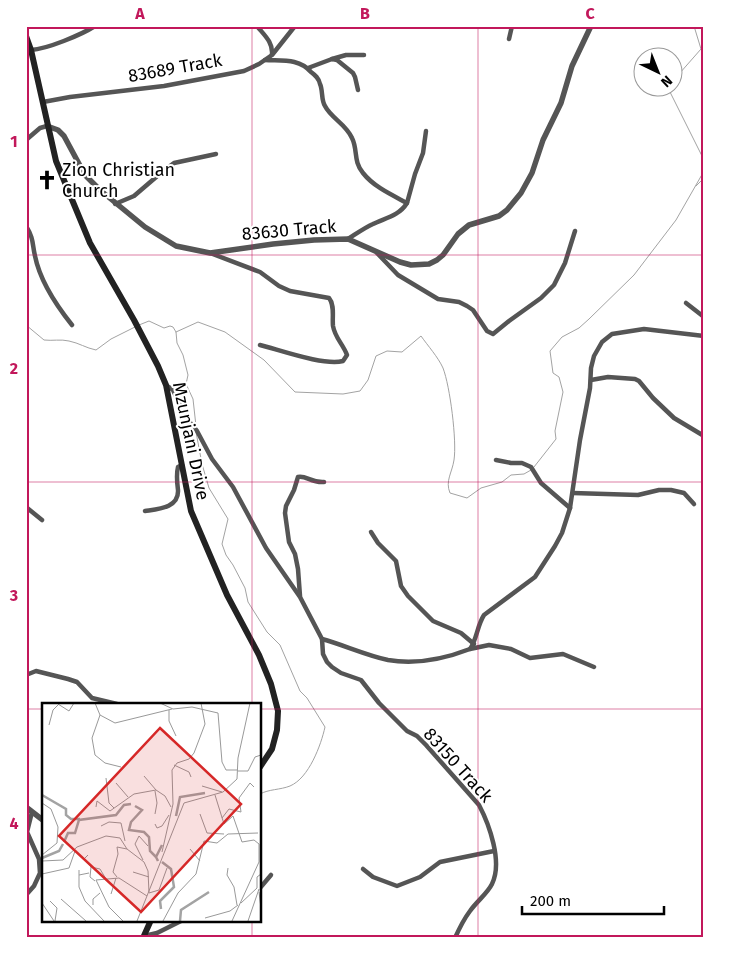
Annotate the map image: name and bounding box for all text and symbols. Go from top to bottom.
text: A [134,4,145,23]
text: B [360,4,370,23]
text: C [585,4,595,23]
north arrow [632,48,682,98]
street label: 83689 Track [126,49,224,87]
text: N [657,72,676,91]
text: 1 [10,132,18,151]
place label: Zion Christian Church [62,159,175,202]
church icon: Zion Christian Church [36,169,58,191]
street label: 83630 Track [241,215,338,245]
text: 2 [10,359,18,378]
street label: Mzunjani Drive [168,380,214,502]
text: 3 [9,586,18,605]
inset map [42,703,261,922]
street label: 83150 Track [419,723,498,807]
text: 4 [9,814,19,833]
scale bar [522,884,665,916]
text: 200 m [530,892,571,910]

